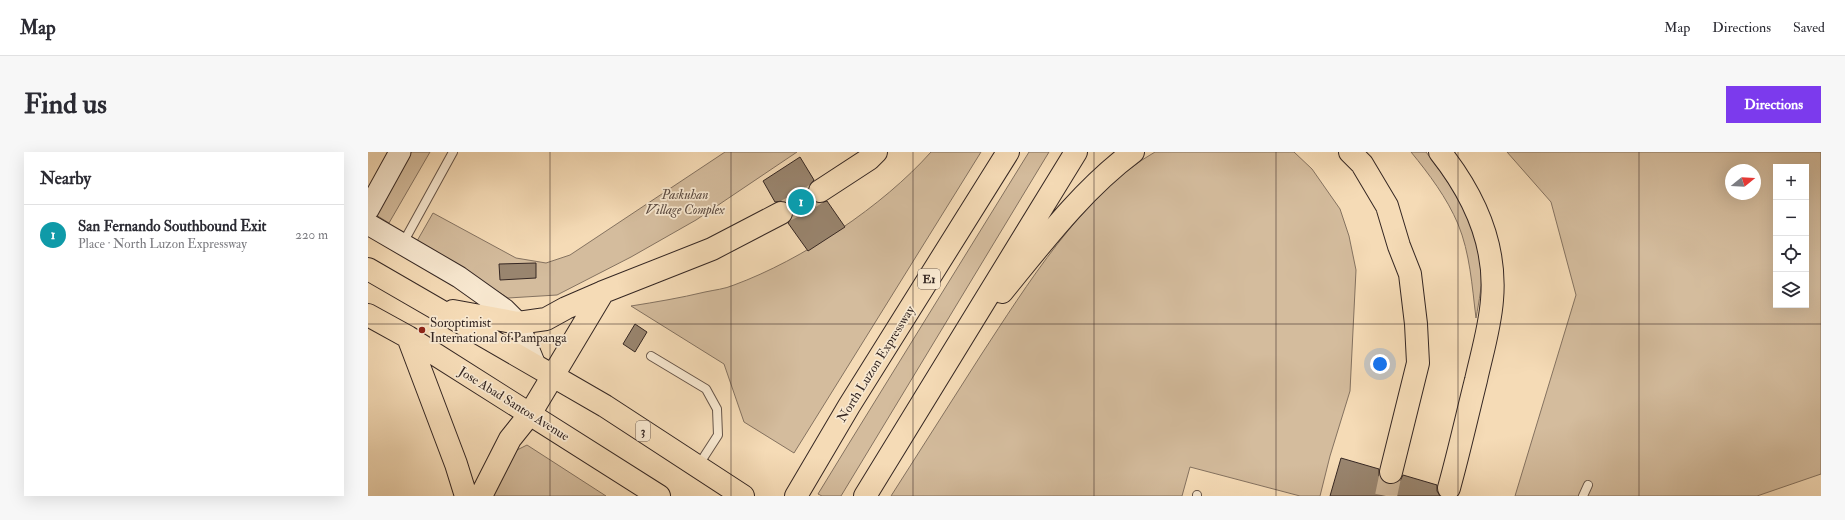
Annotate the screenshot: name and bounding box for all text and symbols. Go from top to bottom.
text: Map [20,16,56,40]
text: Map [1664,19,1690,36]
text: Directions [1712,19,1771,36]
text: Saved [1793,19,1825,36]
button: Directions [1726,86,1821,123]
text: Find us [24,87,107,122]
north arrow [1725,164,1761,200]
map controls [1773,164,1809,308]
button: + [1773,164,1809,200]
text: Nearby [40,168,91,189]
park label: Paskuhan Village Complex [645,187,725,218]
pin: 1 [788,187,814,217]
button: − [1773,200,1809,236]
text: San Fernando Southbound Exit [78,217,266,236]
text: 1 [51,227,55,243]
text: 220 m [295,227,328,243]
text: Place · North Luzon Expressway [78,236,247,252]
button: locate [1773,236,1809,272]
road number: E1 [918,269,940,289]
button: layers [1773,272,1809,308]
street label: North Luzon Expressway [834,303,919,426]
place label: Soroptimist International of Pampanga [430,315,567,347]
marker: Soroptimist International of Pampanga [417,325,427,335]
your location [1370,354,1390,374]
street label: Jose Abad Santos Avenue [455,363,573,445]
road number: 3 [636,421,650,441]

